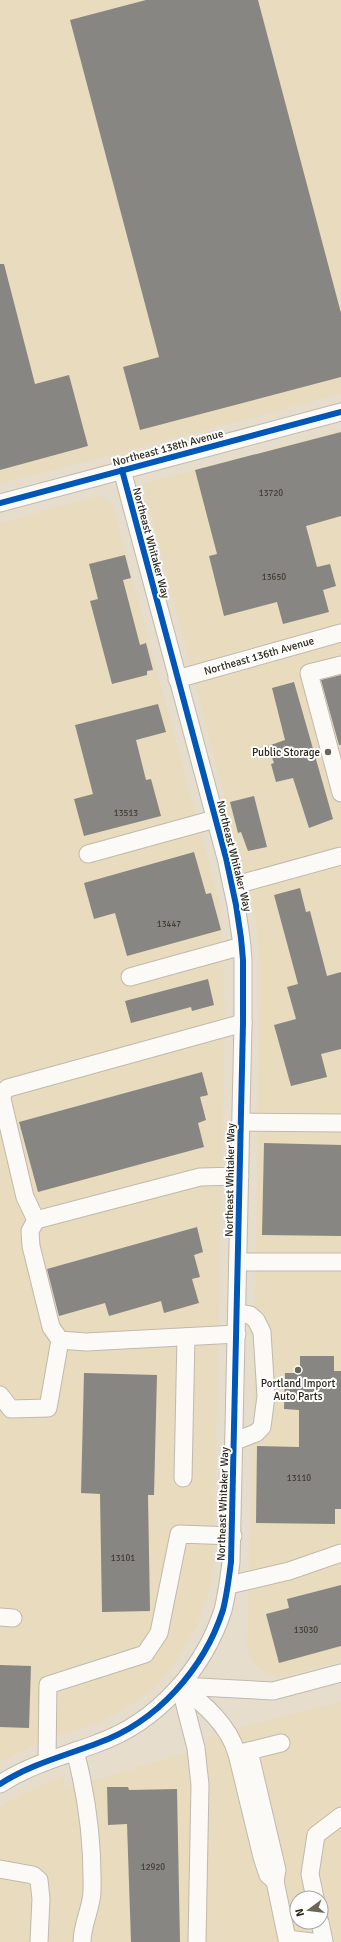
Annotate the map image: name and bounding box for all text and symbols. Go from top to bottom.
street label: Northeast 138th Avenue [111,427,225,469]
street label: Northeast Whitaker Way [130,486,172,601]
house number: 13720 [259,488,283,499]
house number: 13650 [262,572,286,583]
street label: Northeast 136th Avenue [202,634,316,678]
place label: Public Storage [252,746,320,759]
marker: Public Storage [323,747,333,757]
street label: Northeast Whitaker Way [214,799,254,914]
house number: 13513 [114,808,138,819]
house number: 13447 [157,919,181,930]
street label: Northeast Whitaker Way [223,1122,238,1237]
marker: Portland Import Auto Parts [293,1365,303,1375]
place label: Portland Import Auto Parts [261,1377,335,1403]
street label: Northeast Whitaker Way [215,1446,232,1561]
house number: 13110 [287,1473,311,1484]
house number: 13101 [111,1553,135,1564]
house number: 13030 [294,1625,318,1636]
house number: 12920 [141,1862,165,1873]
north arrow [289,1890,329,1930]
text: N [293,1907,307,1918]

